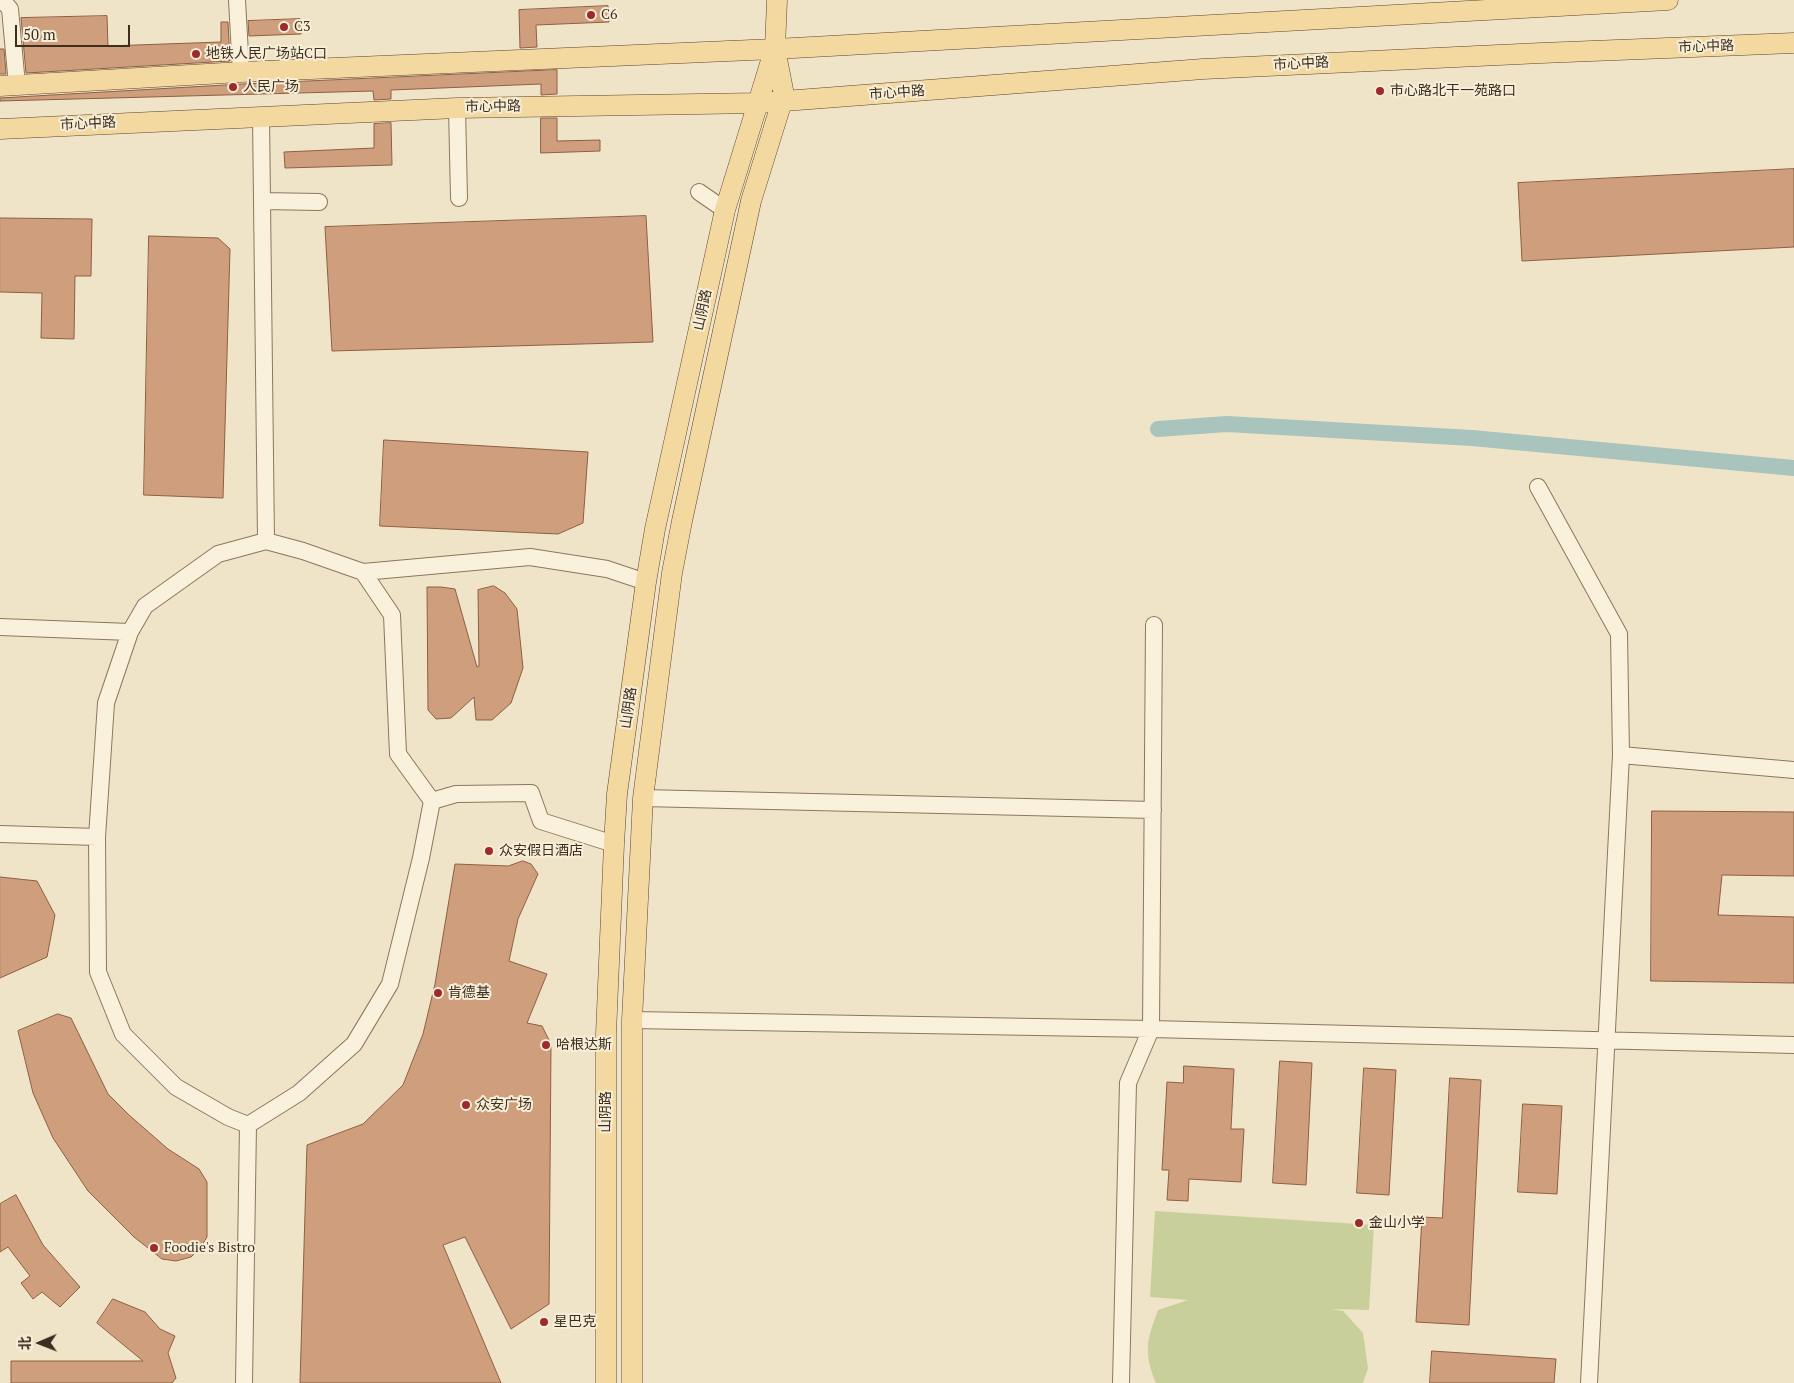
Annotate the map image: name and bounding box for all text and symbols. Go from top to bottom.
place label: C6 [601,7,617,23]
marker: C6 [585,9,597,21]
scale bar [18,15,132,47]
place label: C3 [294,19,310,35]
marker: C3 [278,21,290,33]
text: 50 m [23,24,56,44]
street label: 市心中路 [1678,38,1734,56]
place label: 地铁人民广场站C口 [206,46,327,62]
marker: 地铁人民广场站C口 [190,48,202,60]
street label: 市心中路 [1273,54,1329,74]
place label: 人民广场 [243,79,299,95]
marker: 人民广场 [227,81,239,93]
street label: 市心中路 [868,83,926,103]
place label: 市心路北干一苑路口 [1390,83,1516,99]
marker: 市心路北干一苑路口 [1374,85,1386,97]
street label: 市心中路 [465,98,521,116]
street label: 市心中路 [60,114,116,134]
street label: 山阴路 [690,288,716,332]
street label: 山阴路 [618,686,640,730]
place label: 众安假日酒店 [499,843,583,859]
marker: 众安假日酒店 [483,845,495,857]
place label: 肯德基 [448,985,490,1001]
marker: 肯德基 [432,987,444,999]
place label: 哈根达斯 [556,1037,612,1053]
marker: 哈根达斯 [540,1039,552,1051]
street label: 山阴路 [598,1091,614,1133]
place label: 众安广场 [476,1097,532,1113]
marker: 众安广场 [460,1099,472,1111]
place label: 金山小学 [1369,1215,1425,1231]
marker: 金山小学 [1353,1217,1365,1229]
place label: Foodie's Bistro [164,1240,255,1256]
marker: Foodie's Bistro [148,1242,160,1254]
place label: 星巴克 [554,1314,596,1330]
marker: 星巴克 [538,1316,550,1328]
north arrow [15,1318,65,1368]
text: 北 [15,1336,34,1350]

